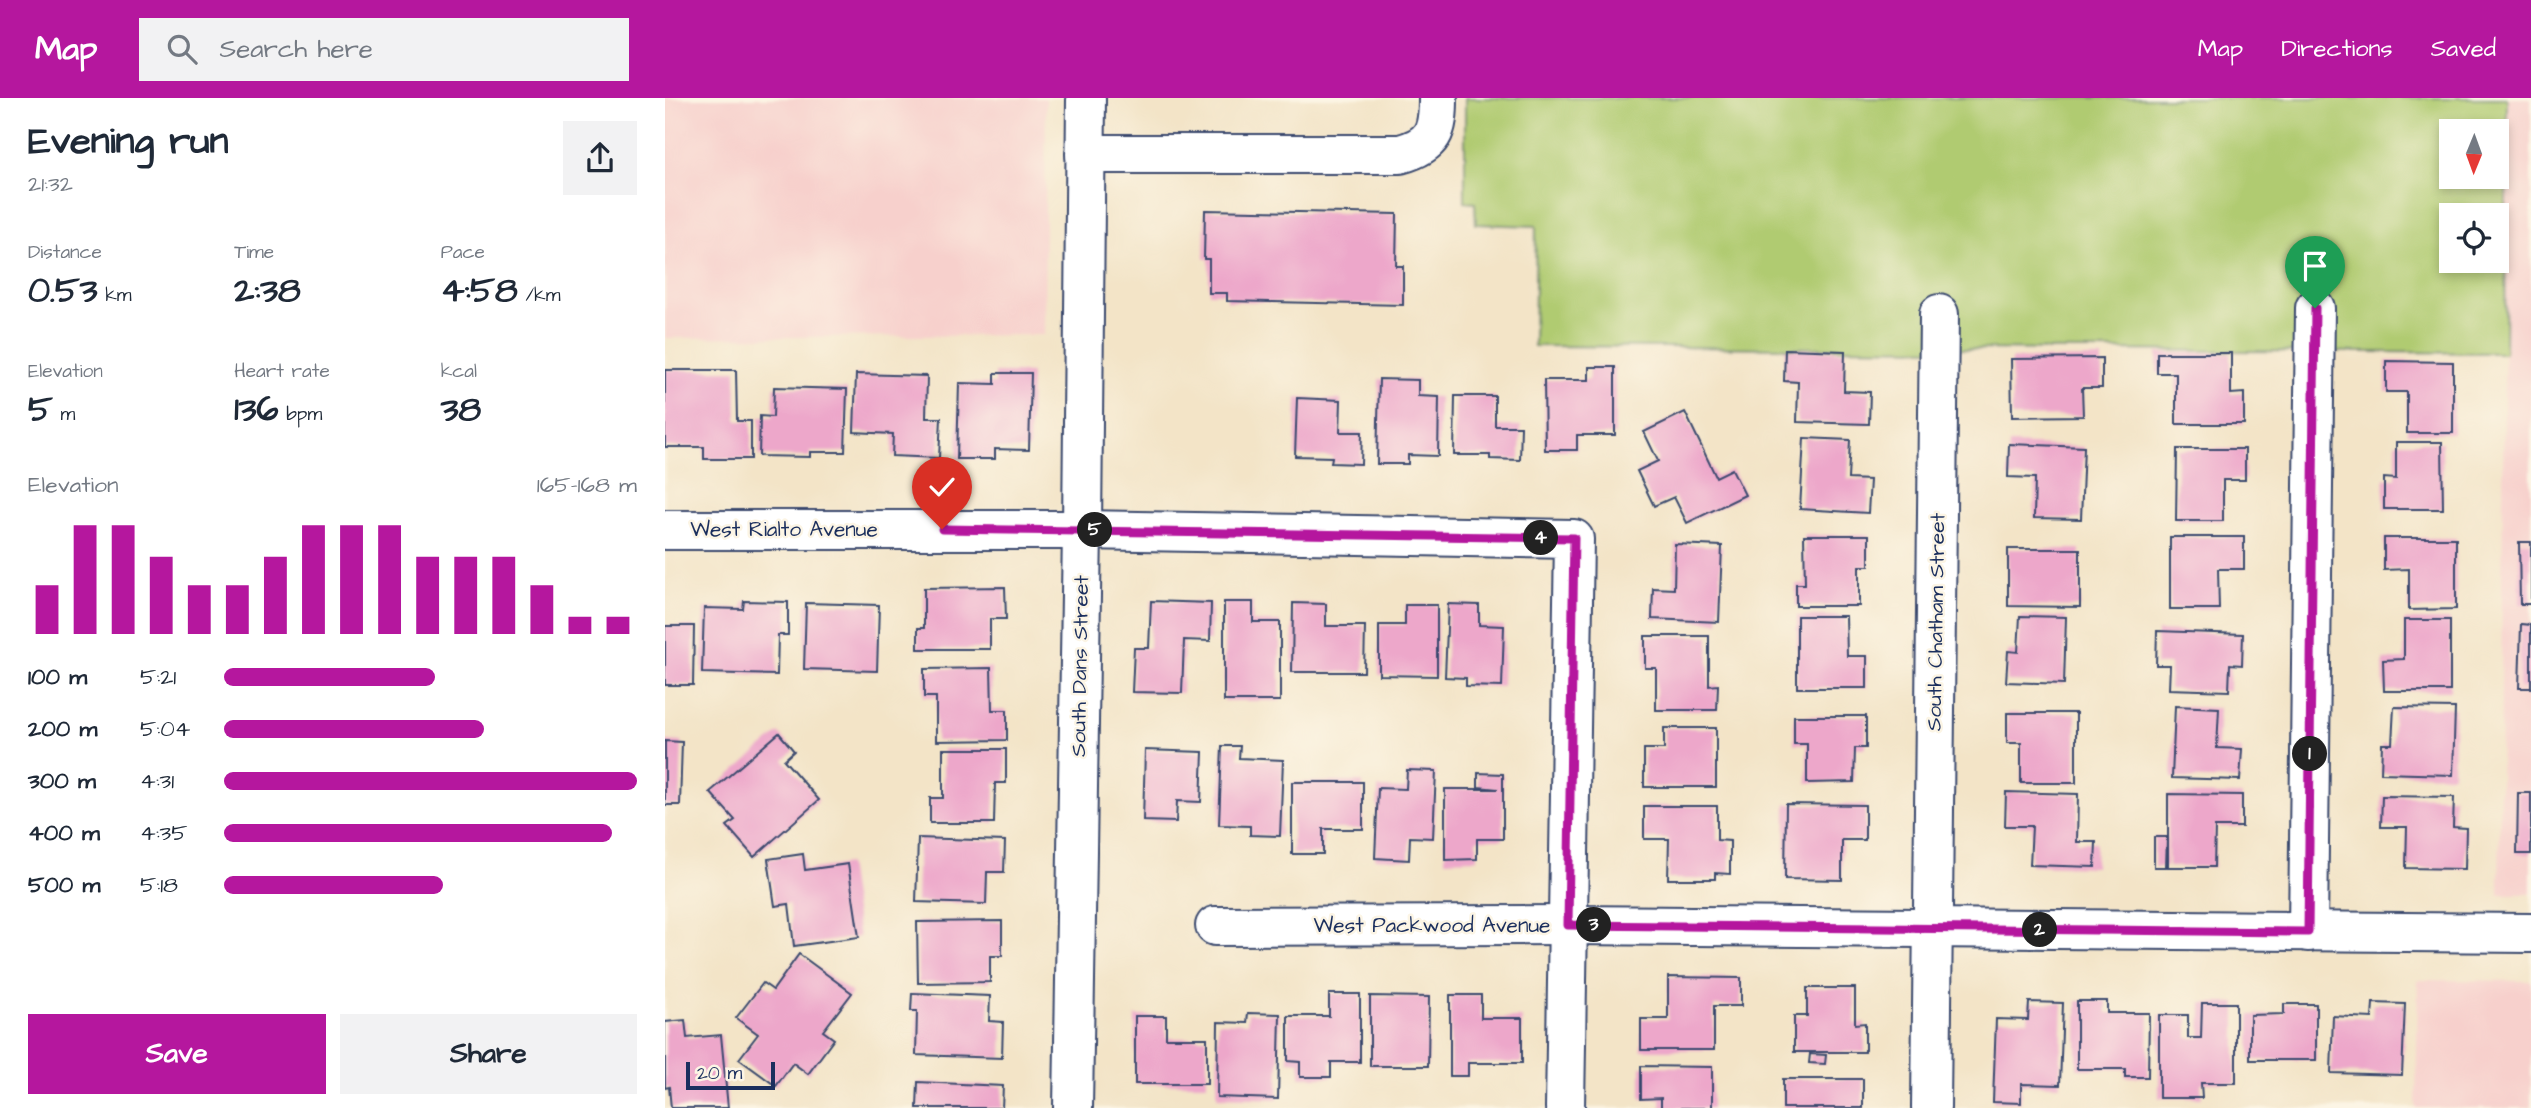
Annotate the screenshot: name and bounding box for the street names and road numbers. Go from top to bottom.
street label: South Chatham Street [1920,512,1952,731]
street label: West Rialto Avenue [690,515,878,544]
street label: South Dans Street [1064,574,1096,757]
street label: West Packwood Avenue [1314,911,1550,940]

